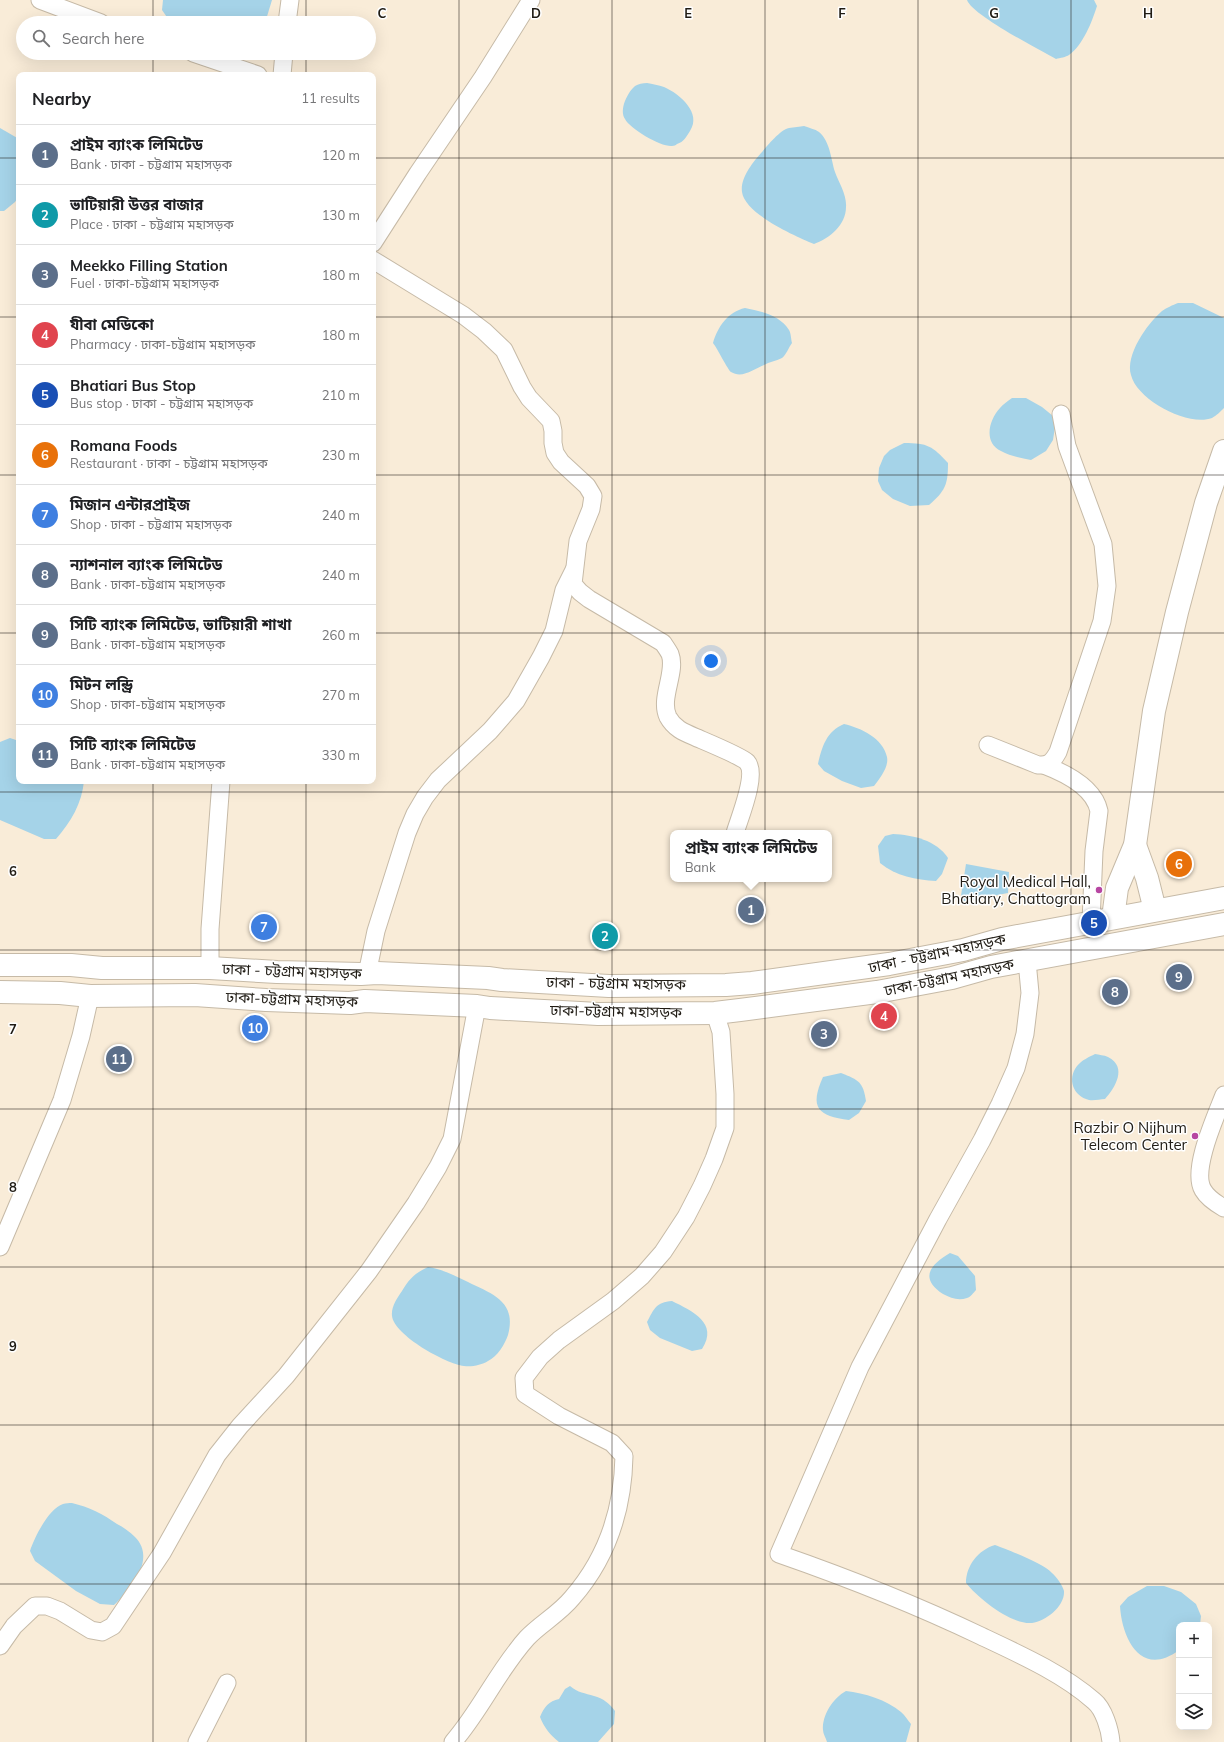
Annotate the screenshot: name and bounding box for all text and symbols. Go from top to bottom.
text: C [378,5,387,21]
text: D [531,5,541,21]
text: E [684,5,692,21]
text: F [838,5,846,21]
text: G [989,5,999,21]
text: H [1143,5,1153,21]
search box [16,16,376,60]
icon: search [30,27,52,49]
text: Search here [62,29,144,48]
text: Nearby [32,88,91,109]
text: 11 results [301,90,360,106]
text: প্রাইম ব্যাংক লিমিটেড [70,135,203,154]
text: 1 [41,147,49,163]
text: 120 m [322,147,360,163]
text: Bank · ঢাকা - চট্টগ্রাম মহাসড়ক [70,156,232,172]
text: ভাটিয়ারী উত্তর বাজার [70,195,203,214]
text: 2 [41,207,49,223]
text: 130 m [322,207,360,223]
text: Place · ঢাকা - চট্টগ্রাম মহাসড়ক [70,216,234,232]
text: Meekko Filling Station [70,256,228,275]
text: 3 [41,267,49,283]
text: 180 m [322,267,360,283]
text: Fuel · ঢাকা-চট্টগ্রাম মহাসড়ক [70,275,219,291]
text: যীবা মেডিকো [70,315,154,334]
text: 4 [41,327,49,343]
text: 180 m [322,327,360,343]
text: Pharmacy · ঢাকা-চট্টগ্রাম মহাসড়ক [70,336,255,352]
text: Bhatiari Bus Stop [70,376,196,395]
text: 5 [41,387,49,403]
text: 210 m [322,387,360,403]
text: Bus stop · ঢাকা - চট্টগ্রাম মহাসড়ক [70,395,253,411]
text: Romana Foods [70,436,177,455]
text: 6 [41,447,49,463]
text: 230 m [322,447,360,463]
text: Restaurant · ঢাকা - চট্টগ্রাম মহাসড়ক [70,455,268,471]
text: মিজান এন্টারপ্রাইজ [70,495,190,514]
text: 7 [41,507,49,523]
text: 240 m [322,507,360,523]
text: Shop · ঢাকা - চট্টগ্রাম মহাসড়ক [70,516,232,532]
text: ন্যাশনাল ব্যাংক লিমিটেড [70,555,222,574]
text: 8 [41,567,49,583]
text: 240 m [322,567,360,583]
text: Bank · ঢাকা-চট্টগ্রাম মহাসড়ক [70,576,225,592]
text: সিটি ব্যাংক লিমিটেড, ভাটিয়ারী শাখা [70,615,292,634]
text: 9 [41,627,49,643]
text: 260 m [322,627,360,643]
text: Bank · ঢাকা-চট্টগ্রাম মহাসড়ক [70,636,225,652]
your location [701,651,721,671]
text: মিটন লন্ড্রি [70,675,133,694]
text: 10 [37,687,53,703]
text: 270 m [322,687,360,703]
text: Shop · ঢাকা-চট্টগ্রাম মহাসড়ক [70,696,225,712]
text: সিটি ব্যাংক লিমিটেড [70,735,196,754]
text: 11 [37,747,53,763]
text: 330 m [322,747,360,763]
text: Bank · ঢাকা-চট্টগ্রাম মহাসড়ক [70,756,225,772]
popup [670,830,832,882]
text: প্রাইম ব্যাংক লিমিটেড [685,838,817,857]
pin: 6 [1166,849,1192,879]
text: Bank [685,859,716,875]
text: 6 [9,863,17,879]
place label: Royal Medical Hall, Bhatiary, Chattogram [941,872,1091,908]
marker: Royal Medical Hall, Bhatiary, Chattogram [1094,885,1104,895]
pin: 1 [738,895,764,925]
pin: 5 [1081,908,1107,938]
pin: 7 [251,912,277,942]
pin: 2 [592,921,618,951]
street label: ঢাকা - চট্টগ্রাম মহাসড়ক [866,929,1008,977]
street label: ঢাকা-চট্টগ্রাম মহাসড়ক [881,954,1016,1000]
street label: ঢাকা - চট্টগ্রাম মহাসড়ক [221,959,363,983]
pin: 9 [1166,962,1192,992]
street label: ঢাকা - চট্টগ্রাম মহাসড়ক [545,972,687,994]
pin: 8 [1102,977,1128,1007]
street label: ঢাকা-চট্টগ্রাম মহাসড়ক [225,987,359,1011]
street label: ঢাকা-চট্টগ্রাম মহাসড়ক [549,1000,683,1022]
pin: 4 [871,1001,897,1031]
pin: 10 [242,1013,268,1043]
pin: 3 [811,1019,837,1049]
text: 7 [9,1021,17,1037]
pin: 11 [106,1044,132,1074]
place label: Razbir O Nijhum Telecom Center [1073,1118,1188,1154]
marker: Razbir O Nijhum Telecom Center [1190,1131,1200,1141]
text: 8 [9,1179,17,1195]
text: 9 [9,1338,17,1354]
map controls [1176,1622,1212,1730]
button: + [1176,1622,1212,1658]
button: − [1176,1658,1212,1694]
button: layers [1176,1694,1212,1730]

